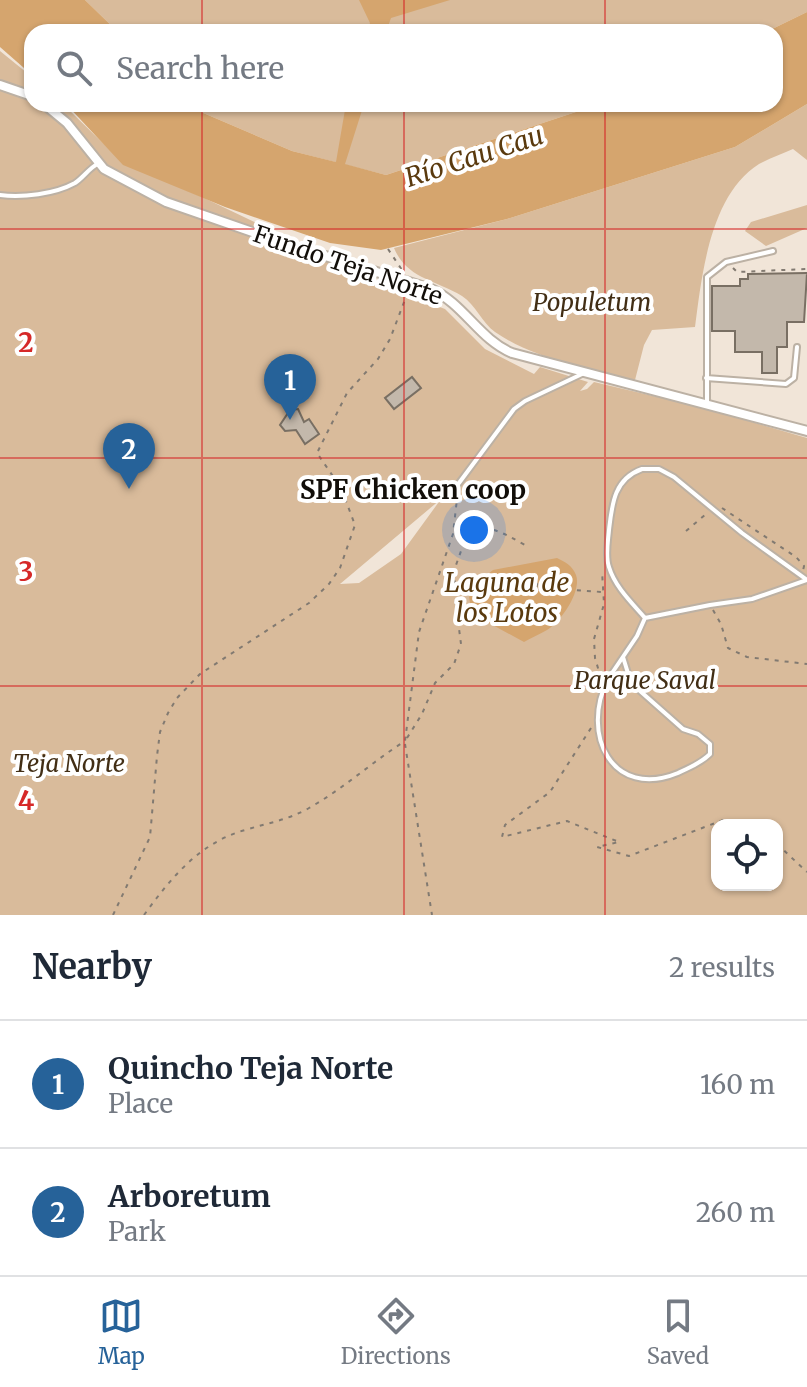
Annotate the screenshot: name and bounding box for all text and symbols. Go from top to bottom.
search box [24,24,783,112]
icon: search [52,46,96,90]
text: Search here [116,49,284,87]
water label: Río Cau Cau [401,118,547,194]
street label: Fundo Teja Norte [249,218,447,312]
park label: Populetum [533,287,651,318]
text: 2 [18,326,34,359]
pin: 1 [264,354,316,420]
pin: 2 [103,423,155,489]
district label: SPF Chicken coop [300,473,526,506]
your location [454,510,494,550]
text: 3 [19,555,33,588]
water label: Laguna de los Lotos [445,566,569,629]
park label: Parque Saval [574,665,716,696]
park label: Teja Norte [13,748,125,779]
text: 4 [18,784,35,817]
map controls [711,819,783,891]
button: locate [711,819,783,891]
text: Nearby [32,946,152,988]
text: 2 results [669,951,775,984]
text: Quincho Teja Norte [108,1049,393,1087]
text: 1 [52,1068,64,1101]
text: 160 m [700,1068,775,1101]
text: Place [108,1087,173,1120]
text: Arboretum [108,1177,271,1215]
text: 2 [50,1196,66,1229]
text: 260 m [696,1196,775,1229]
text: Park [108,1215,166,1248]
tab: Map [98,1294,145,1370]
tab: Directions [341,1294,451,1370]
tab: Saved [647,1294,709,1370]

